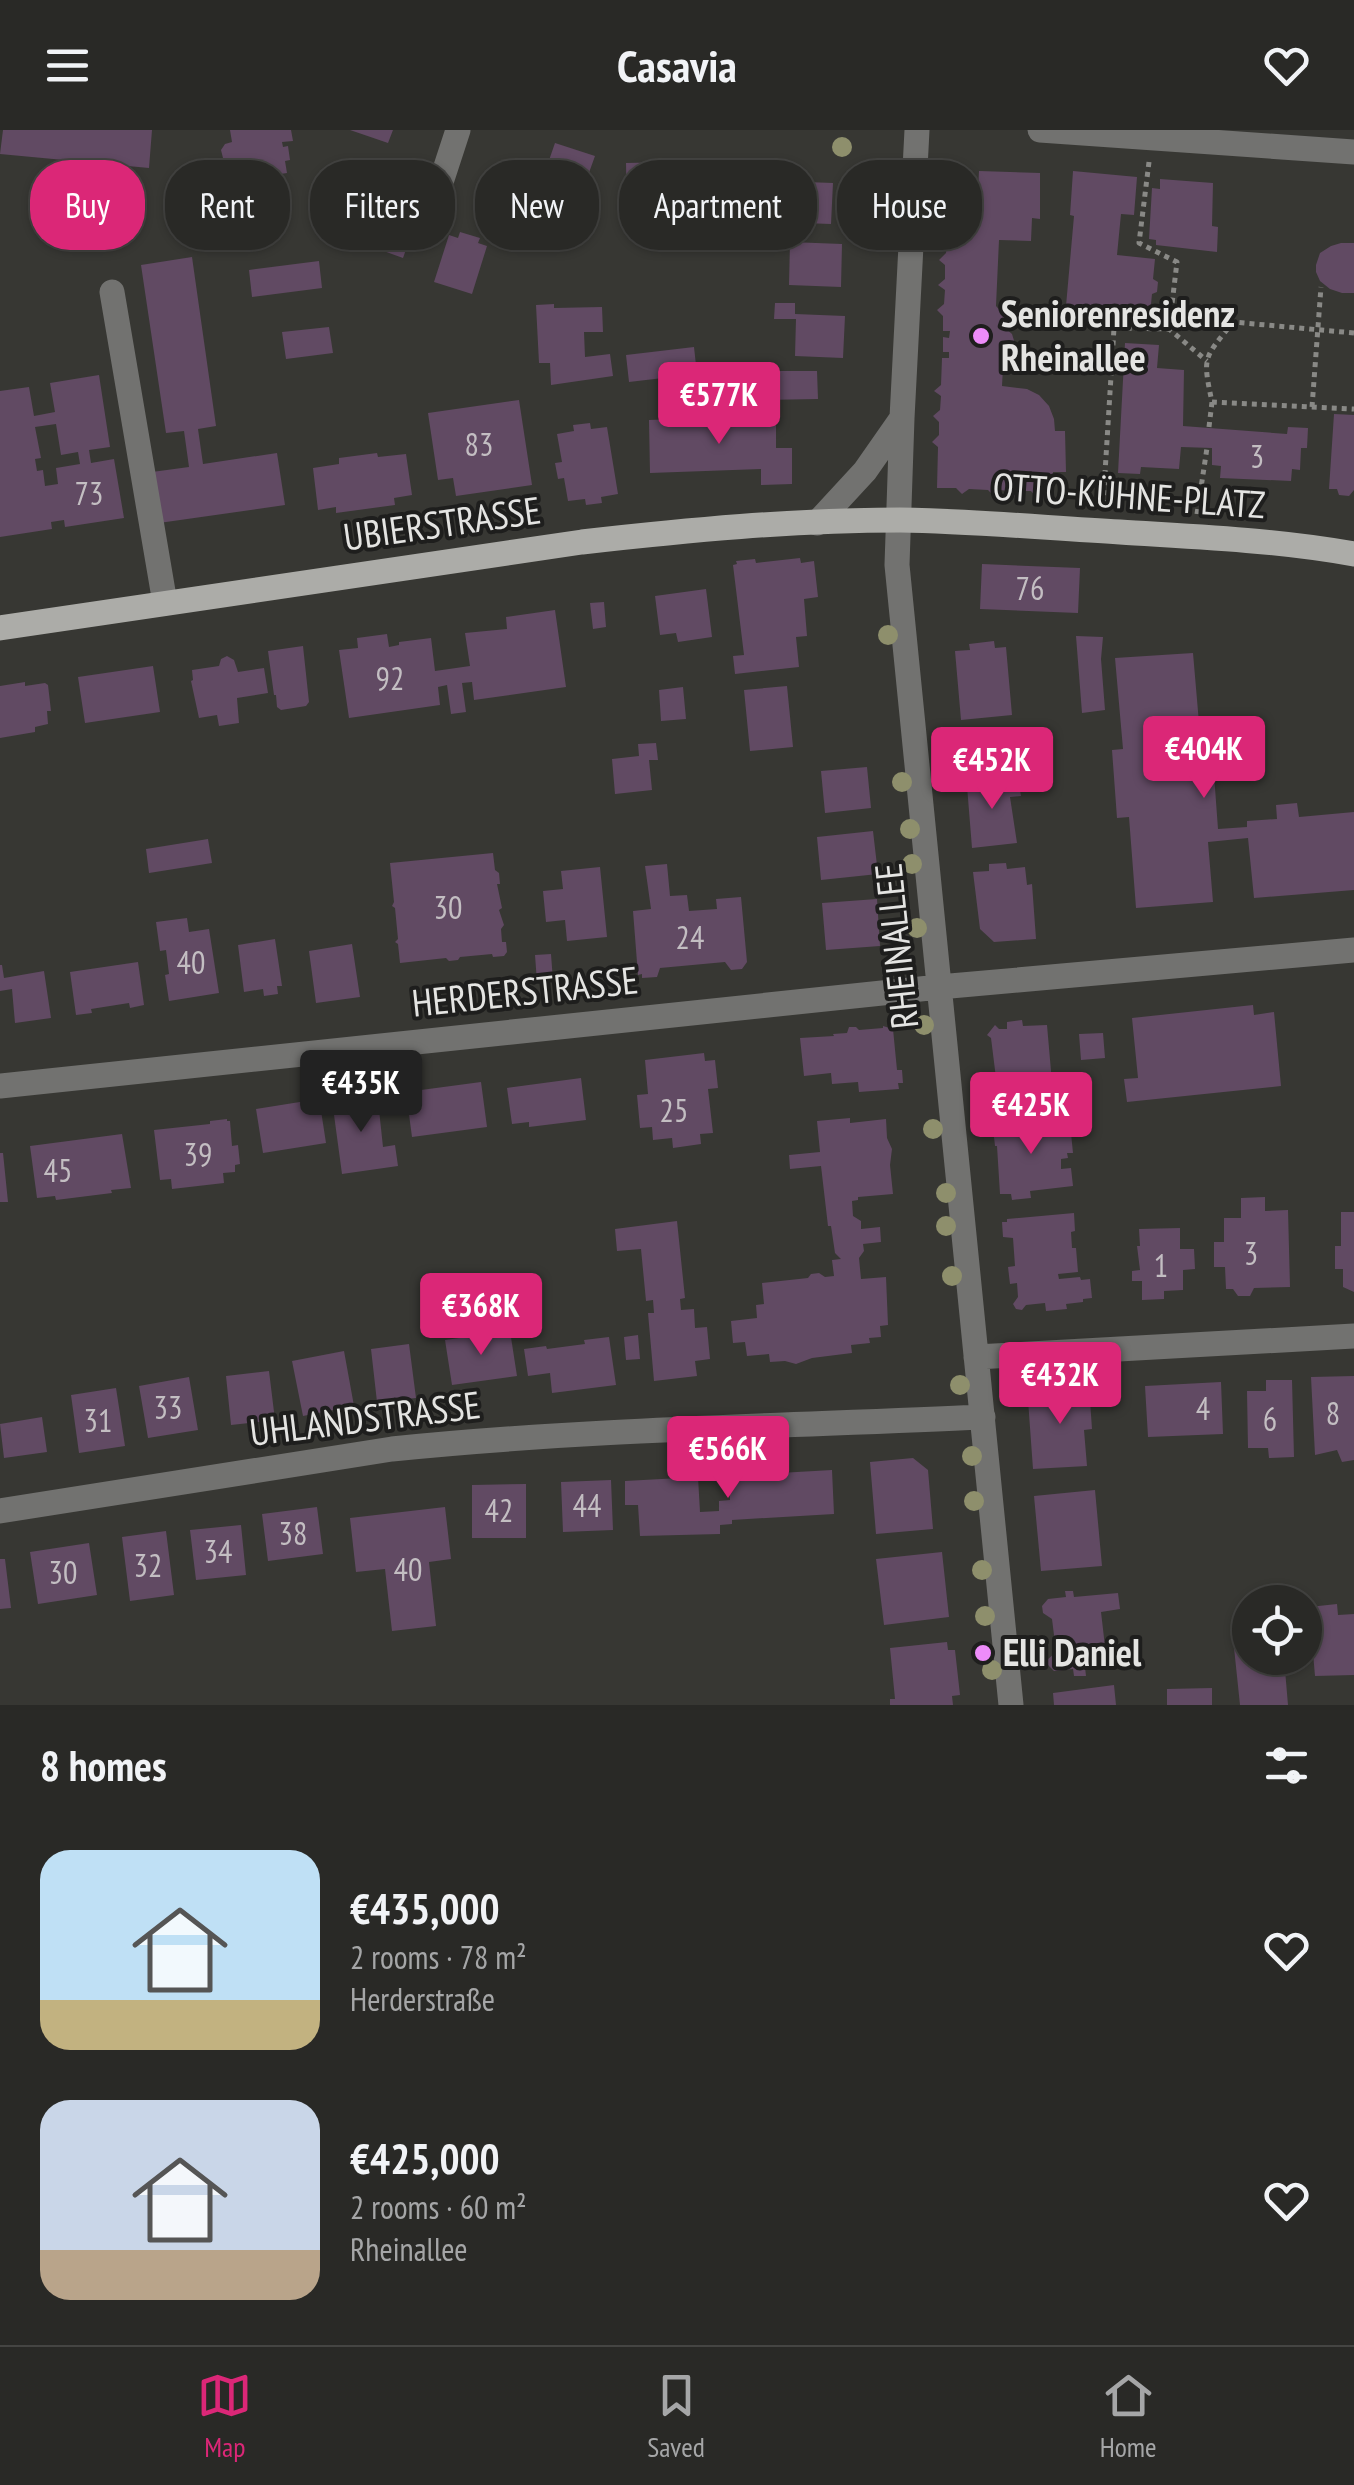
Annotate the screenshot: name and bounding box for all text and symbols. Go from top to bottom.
text: Casavia [617,36,737,94]
icon: menu [40,38,95,93]
icon: heart [1259,38,1314,93]
chip: Buy [30,160,145,250]
chip: Rent [165,160,290,250]
chip: Filters [310,160,455,250]
chip: New [475,160,599,250]
chip: Apartment [619,160,817,250]
chip: House [837,160,982,250]
place label: Seniorenresidenz Rheinallee [1001,288,1235,381]
marker: Seniorenresidenz Rheinallee [970,325,992,347]
pin: €577K [649,362,789,447]
text: €577K [680,373,758,415]
house number: 83 [465,423,493,465]
house number: 3 [1250,435,1264,477]
street label: OTTO-KÜHNE-PLATZ [991,461,1267,528]
house number: 73 [75,472,103,514]
street label: UBIERSTRASSE [340,484,543,561]
house number: 76 [1016,567,1044,609]
house number: 92 [376,657,404,699]
pin: €404K [1134,716,1274,801]
pin: €452K [922,727,1062,812]
text: €404K [1165,727,1243,769]
text: €452K [953,738,1031,780]
street label: RHEINALLEE [862,861,929,1031]
house number: 30 [434,886,462,928]
house number: 24 [676,916,704,958]
house number: 40 [177,941,205,983]
street label: HERDERSTRASSE [409,954,640,1027]
pin: €435K [291,1050,431,1135]
text: €435K [322,1061,400,1103]
pin: €425K [961,1072,1101,1157]
text: €425K [992,1083,1070,1125]
house number: 25 [660,1089,688,1131]
house number: 39 [184,1133,212,1175]
house number: 45 [44,1149,72,1191]
house number: 3 [1244,1232,1258,1274]
house number: 1 [1154,1244,1168,1286]
pin: €368K [411,1273,551,1358]
text: €368K [442,1284,520,1326]
pin: €432K [990,1342,1130,1427]
text: €432K [1021,1353,1099,1395]
street label: UHLANDSTRASSE [247,1379,483,1456]
house number: 33 [154,1386,182,1428]
house number: 4 [1196,1387,1210,1429]
house number: 8 [1326,1392,1340,1434]
house number: 6 [1263,1398,1277,1440]
house number: 31 [84,1399,112,1441]
pin: €566K [658,1416,798,1501]
text: €566K [689,1427,767,1469]
house number: 44 [573,1484,601,1526]
house number: 42 [485,1489,513,1531]
house number: 38 [279,1512,307,1554]
house number: 34 [204,1530,232,1572]
house number: 32 [134,1544,162,1586]
house number: 40 [394,1548,422,1590]
house number: 30 [49,1551,77,1593]
map controls [1232,1585,1322,1675]
button: locate [1232,1585,1322,1675]
place label: Elli Daniel [1003,1627,1142,1676]
marker: Elli Daniel [972,1642,994,1664]
text: 8 homes [40,1738,167,1793]
icon: filters [1259,1738,1314,1793]
text: €435,000 [350,1881,500,1936]
icon: home [120,1890,240,2010]
icon: heart [1259,1923,1314,1978]
text: 2 rooms · 78 m² [350,1936,527,1978]
text: Herderstraße [350,1978,495,2020]
text: €425,000 [350,2131,500,2186]
icon: home [120,2140,240,2260]
icon: heart [1259,2173,1314,2228]
text: 2 rooms · 60 m² [350,2186,527,2228]
text: Rheinallee [350,2228,468,2270]
tab: Map [197,2368,252,2465]
tab: Saved [647,2368,705,2465]
tab: Home [1100,2368,1157,2465]

